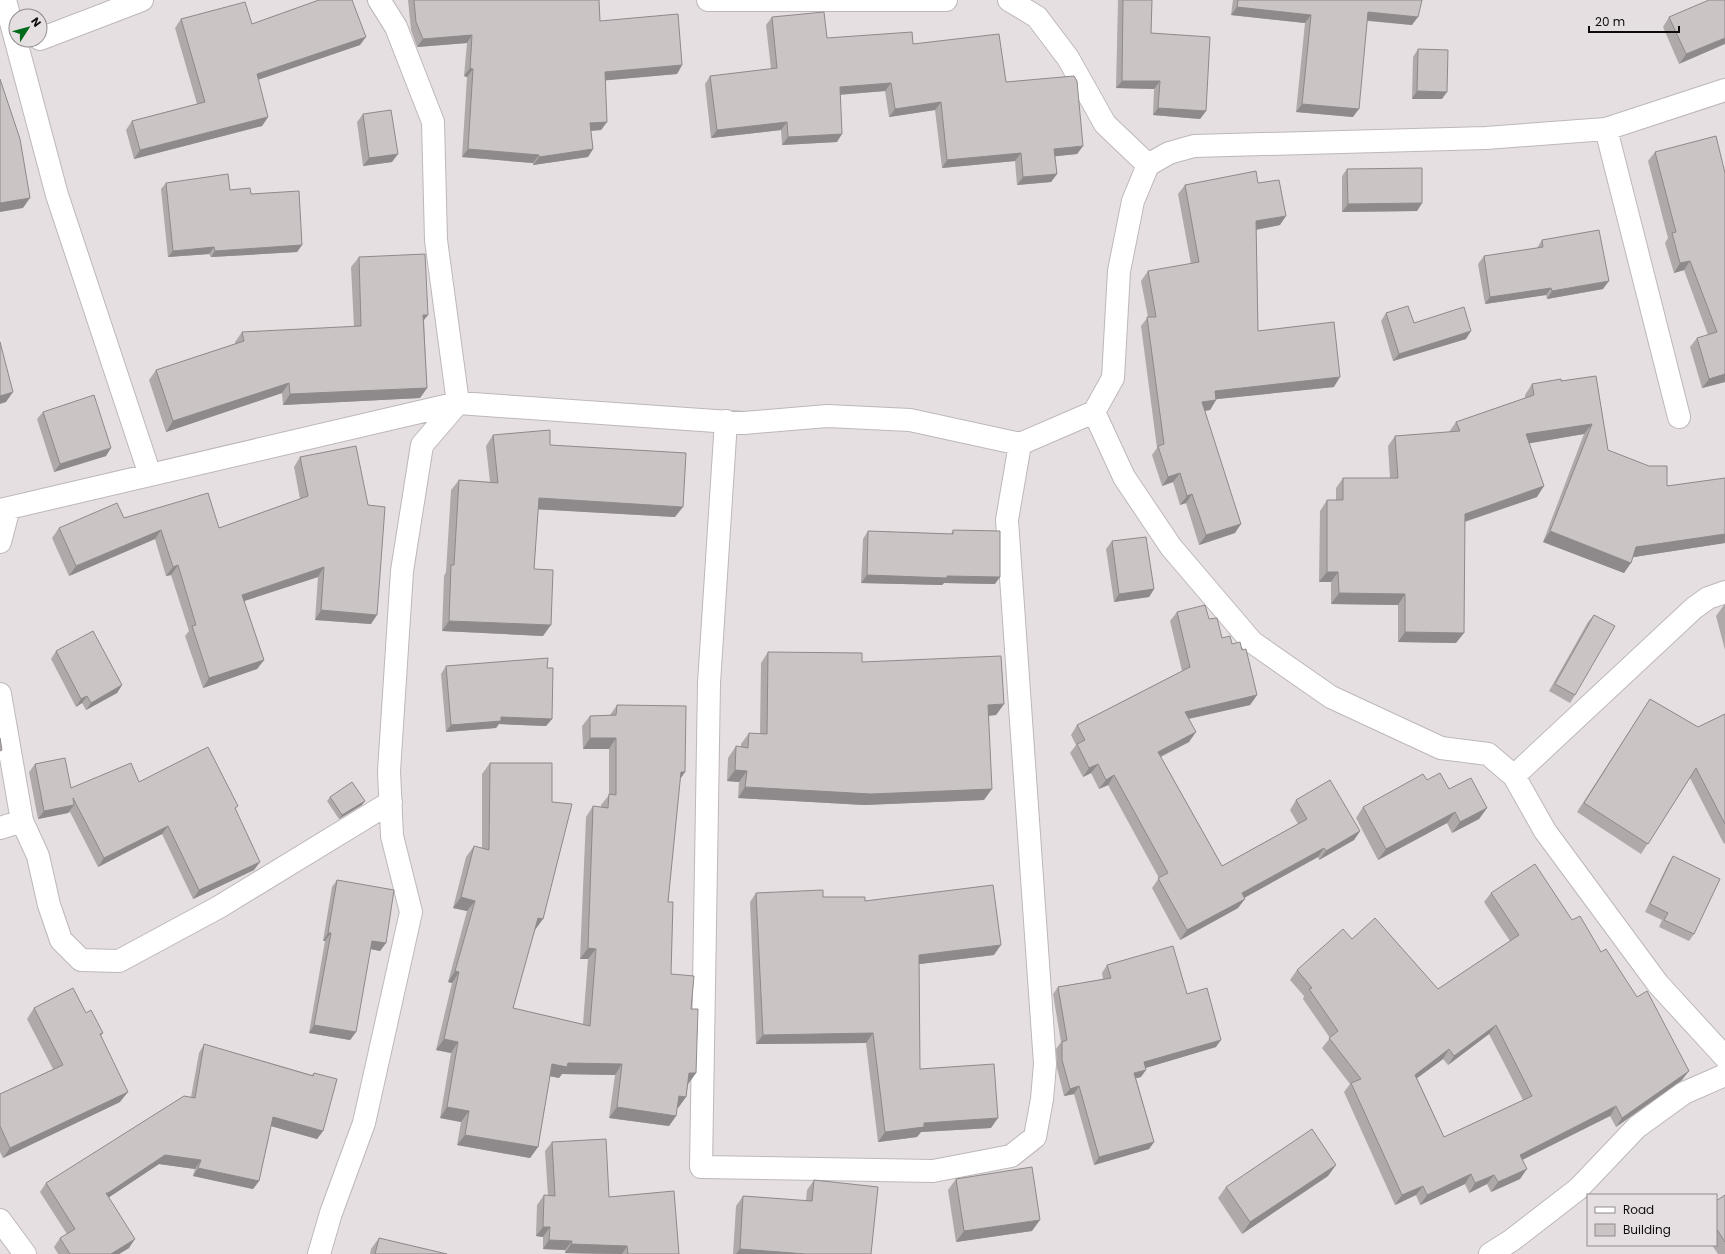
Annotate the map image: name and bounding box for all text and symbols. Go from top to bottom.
north arrow [8,8,48,48]
scale bar [1589,8,1679,34]
text: 20 m [1595,13,1625,30]
text: N [27,14,45,30]
legend [1587,1194,1717,1246]
text: Road [1623,1201,1654,1218]
text: Building [1623,1221,1671,1238]

